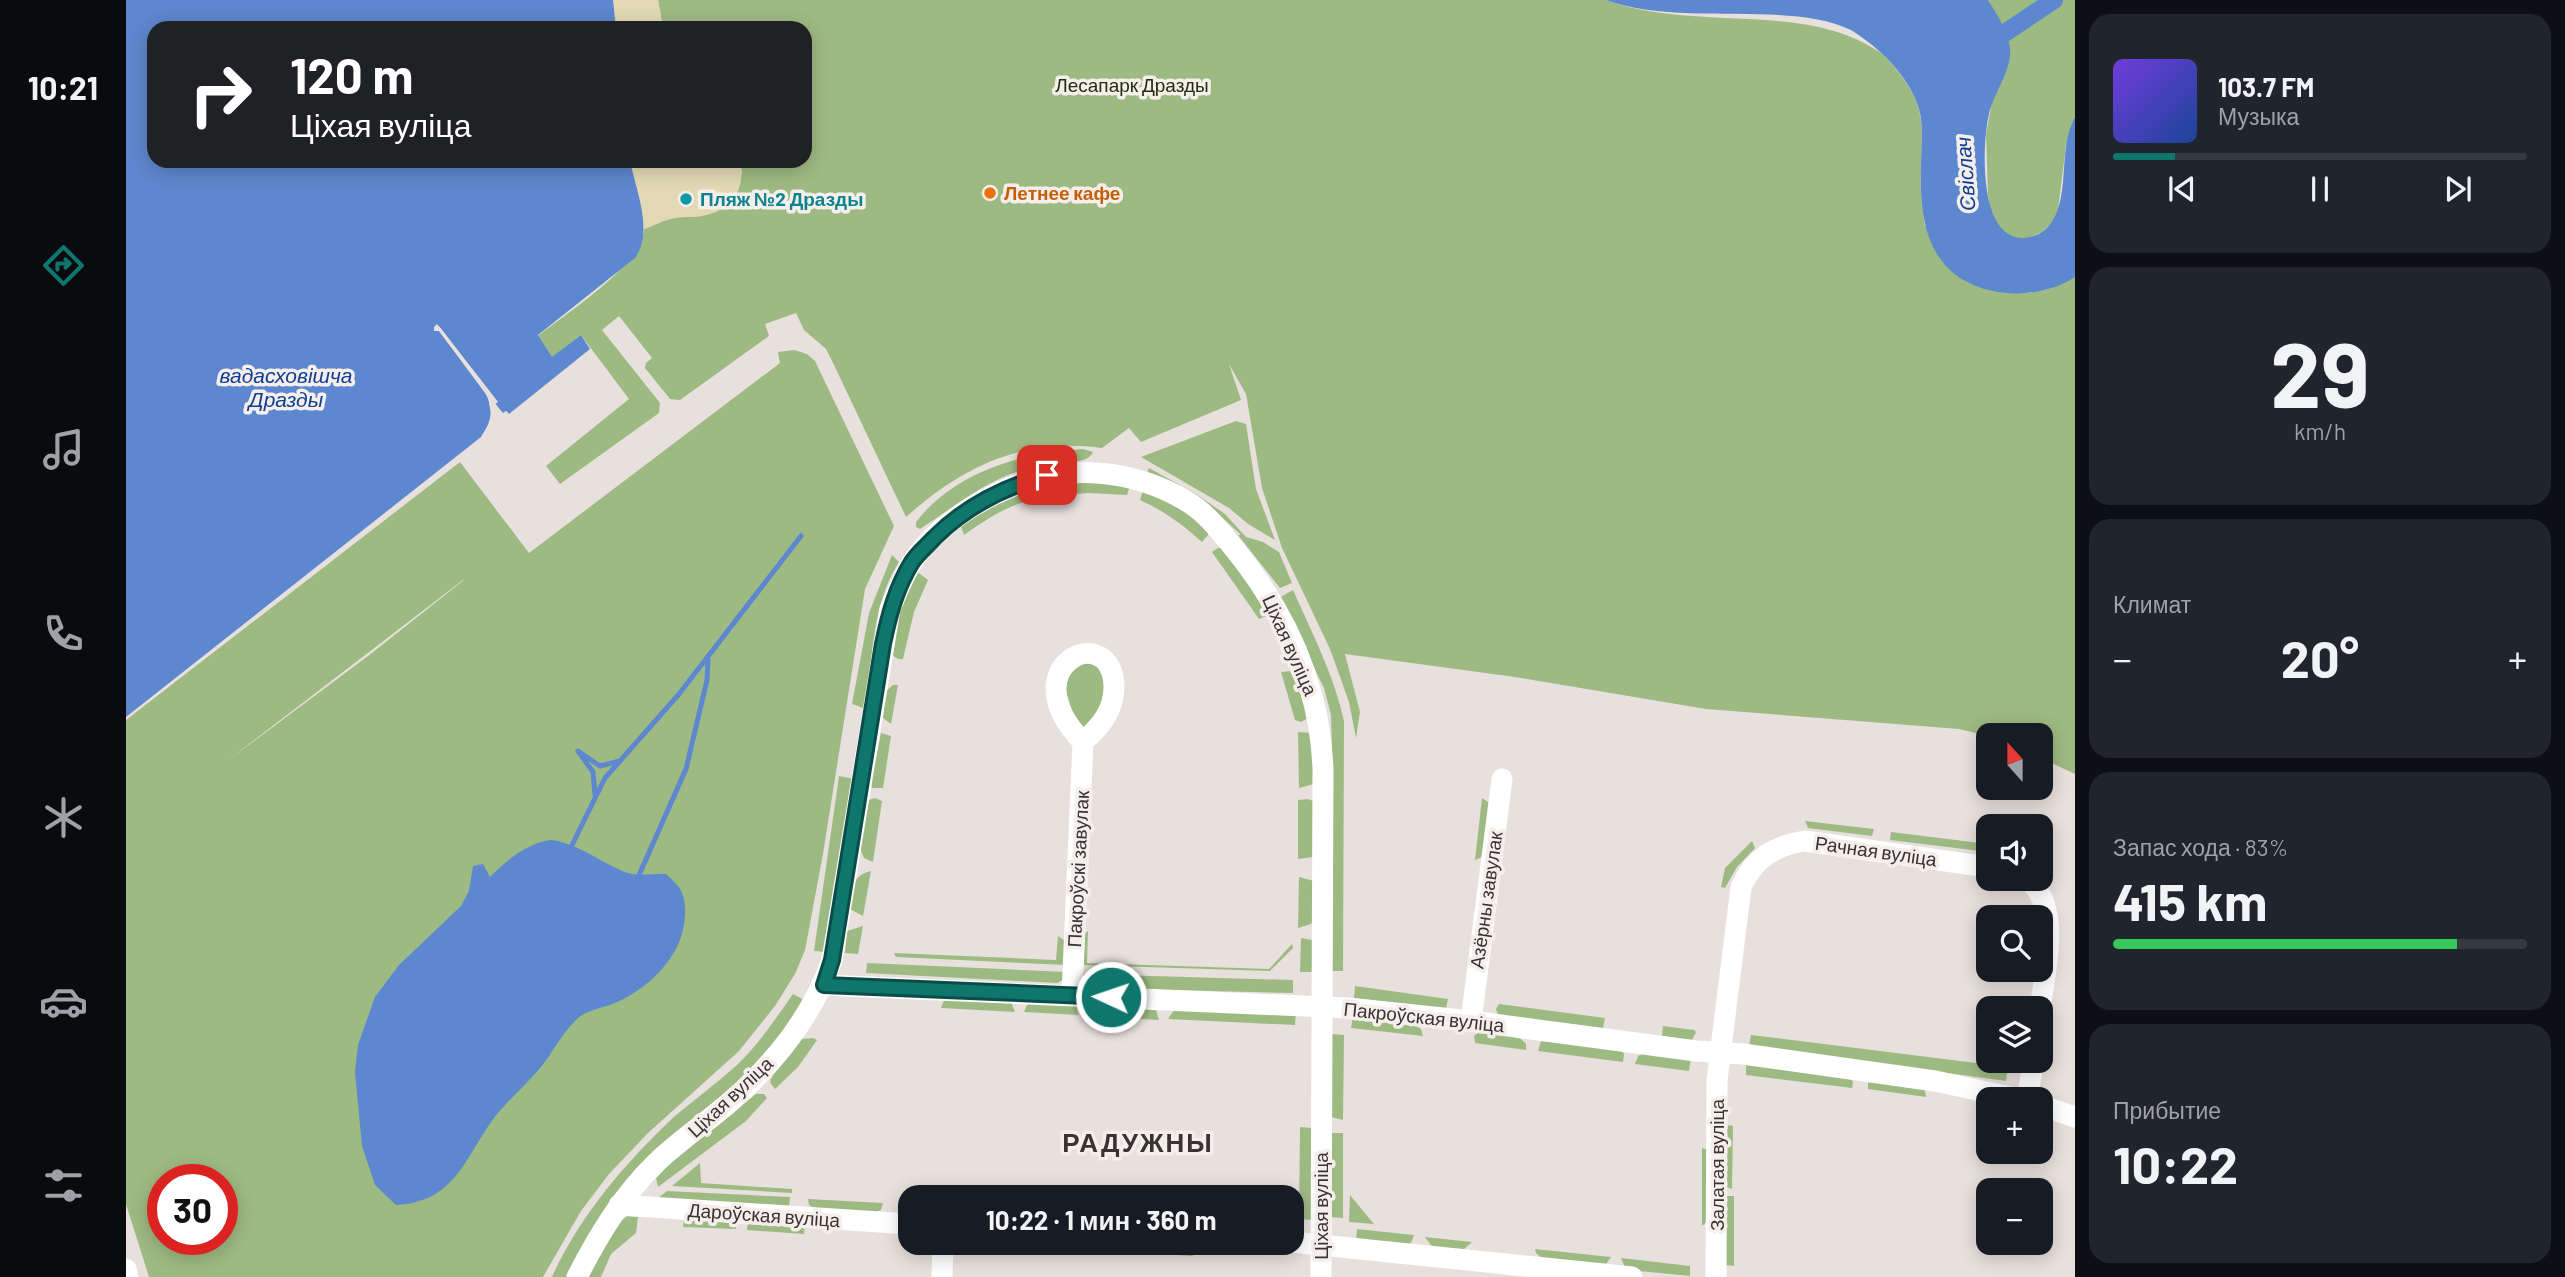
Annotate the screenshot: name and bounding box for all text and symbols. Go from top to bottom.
text: 120 m [290,45,413,104]
icon: right [175,49,266,140]
text: 10:21 [28,68,98,106]
text: 103.7 FM [2218,71,2314,102]
park label: Лесапарк Дразды [1055,73,1209,96]
text: Музыка [2218,102,2299,130]
text: Ціхая вуліца [290,105,471,143]
water label: Свіслач [1949,136,1980,212]
icon: previous [2163,170,2201,208]
icon: pause [2301,170,2339,208]
icon: next [2439,170,2477,208]
place label: Летнее кафе [1004,181,1120,204]
marker: Летнее кафе [982,185,998,201]
place label: Пляж №2 Дразды [700,187,863,210]
marker: Пляж №2 Дразды [678,191,694,207]
icon: directions [39,241,88,290]
text: 29 [2270,317,2370,426]
water label: вадасховішча Дразды [219,362,353,411]
text: km/h [2294,417,2346,445]
icon: music [39,425,88,474]
pin [1017,445,1077,505]
icon: arrive [1028,456,1066,494]
text: Климат [2113,590,2191,618]
street label: Ціхая вуліца [1258,591,1323,699]
icon: phone [39,609,88,658]
text: 20° [2281,626,2359,688]
text: − [2113,635,2132,681]
text: + [2508,635,2527,681]
north arrow [1976,723,2053,800]
map controls [1976,723,2053,1255]
street label: Пакроўскі завулак [1062,789,1093,948]
icon: climate [39,793,88,842]
button: sound [1976,814,2053,891]
street label: Азёрны завулак [1464,829,1507,970]
street label: Рачная вуліца [1814,831,1939,870]
text: Запас хода · 83% [2113,833,2288,861]
text: 415 km [2113,869,2267,931]
button: search [1976,905,2053,982]
position arrow [1074,960,1148,1034]
icon: car [39,977,88,1026]
button: layers [1976,996,2053,1073]
street label: Пакроўская вуліца [1343,997,1506,1036]
street label: Ціхая вуліца [682,1051,777,1142]
button: + [1976,1087,2053,1164]
text: Прибытие [2113,1096,2221,1124]
street label: Залатая вуліца [1705,1099,1728,1231]
district label: РАДУЖНЫ [1062,1126,1214,1157]
text: 10:22 [2113,1132,2238,1194]
street label: Ціхая вуліца [1309,1152,1332,1260]
icon: filters [39,1161,88,1210]
speed limit sign: 30 [147,1164,238,1255]
button: − [1976,1178,2053,1255]
street label: Дароўская вуліца [687,1198,841,1231]
text: 10:22 · 1 мин · 360 m [986,1204,1216,1235]

